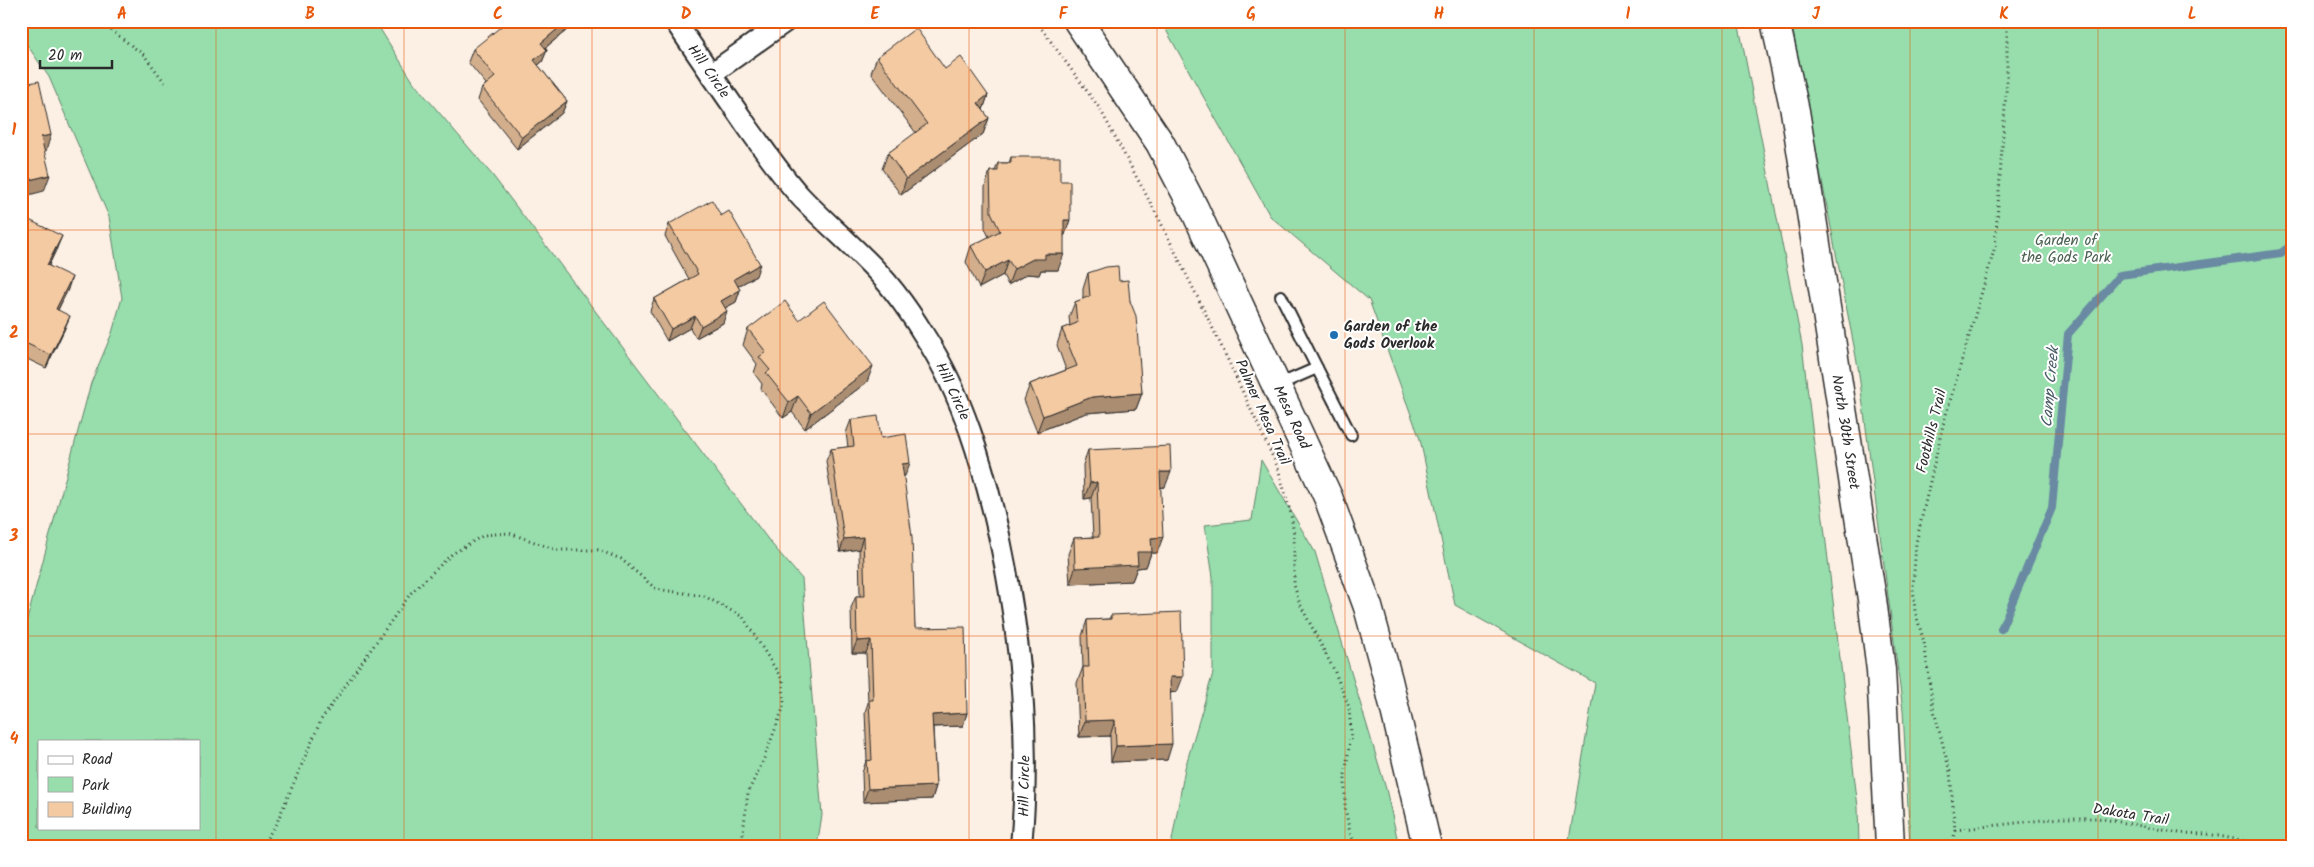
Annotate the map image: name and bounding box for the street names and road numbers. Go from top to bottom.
street label: Hill Circle [681,39,736,104]
street label: Palmer Mesa Trail [1228,356,1296,470]
street label: Hill Circle [928,358,976,425]
street label: North 30th Street [1824,373,1866,491]
street label: Mesa Road [1266,381,1317,454]
street label: Foothills Trail [1910,386,1954,476]
street label: Hill Circle [1012,755,1038,817]
street label: Dakota Trail [2091,797,2171,833]

